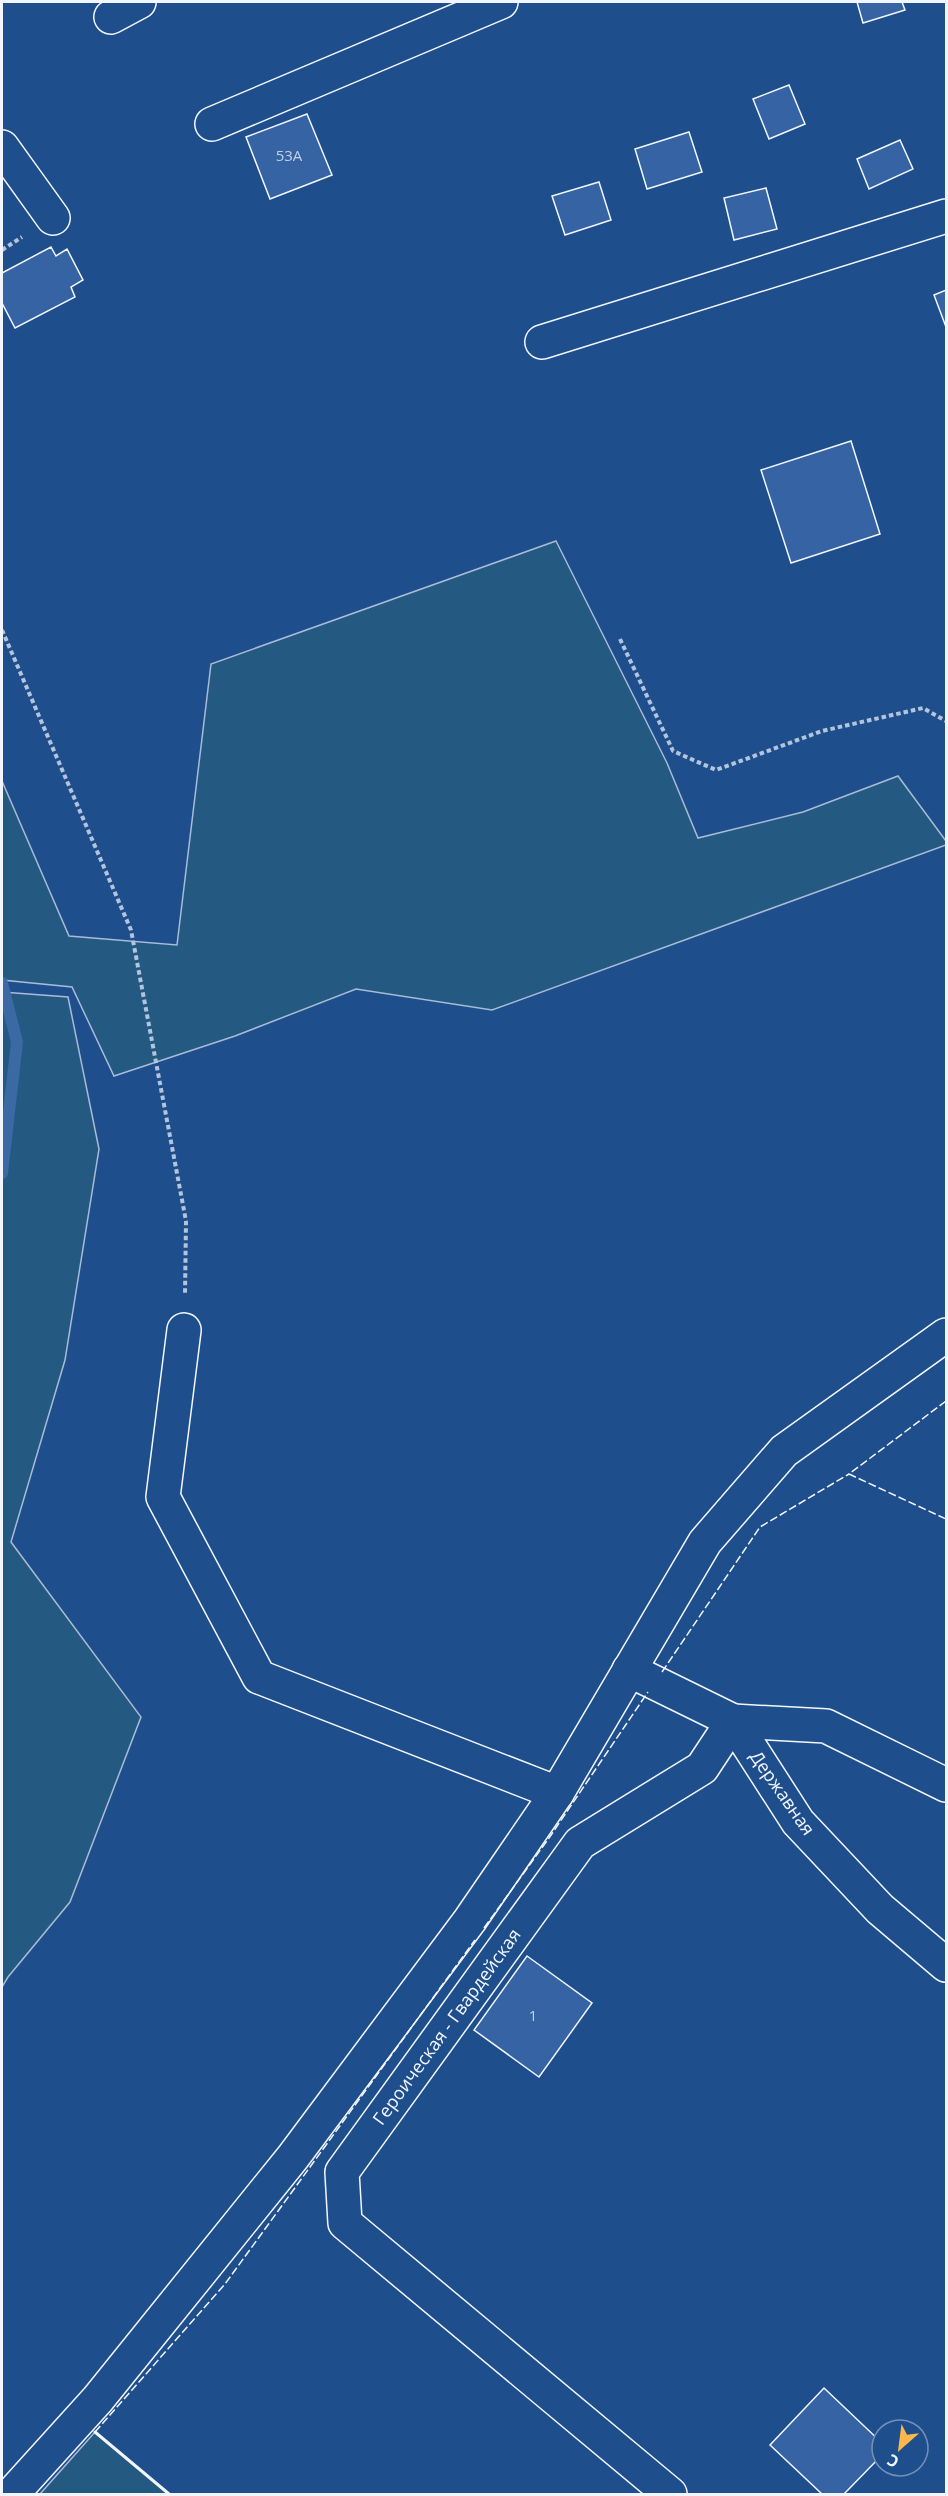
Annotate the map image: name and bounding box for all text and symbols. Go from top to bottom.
house number: 53А [276,145,303,165]
street label: Державная [745,1745,821,1840]
street label: Героическая - Гвардейская [367,1923,526,2129]
house number: 1 [529,2005,537,2025]
north arrow [870,2418,930,2478]
text: С [883,2449,903,2473]

